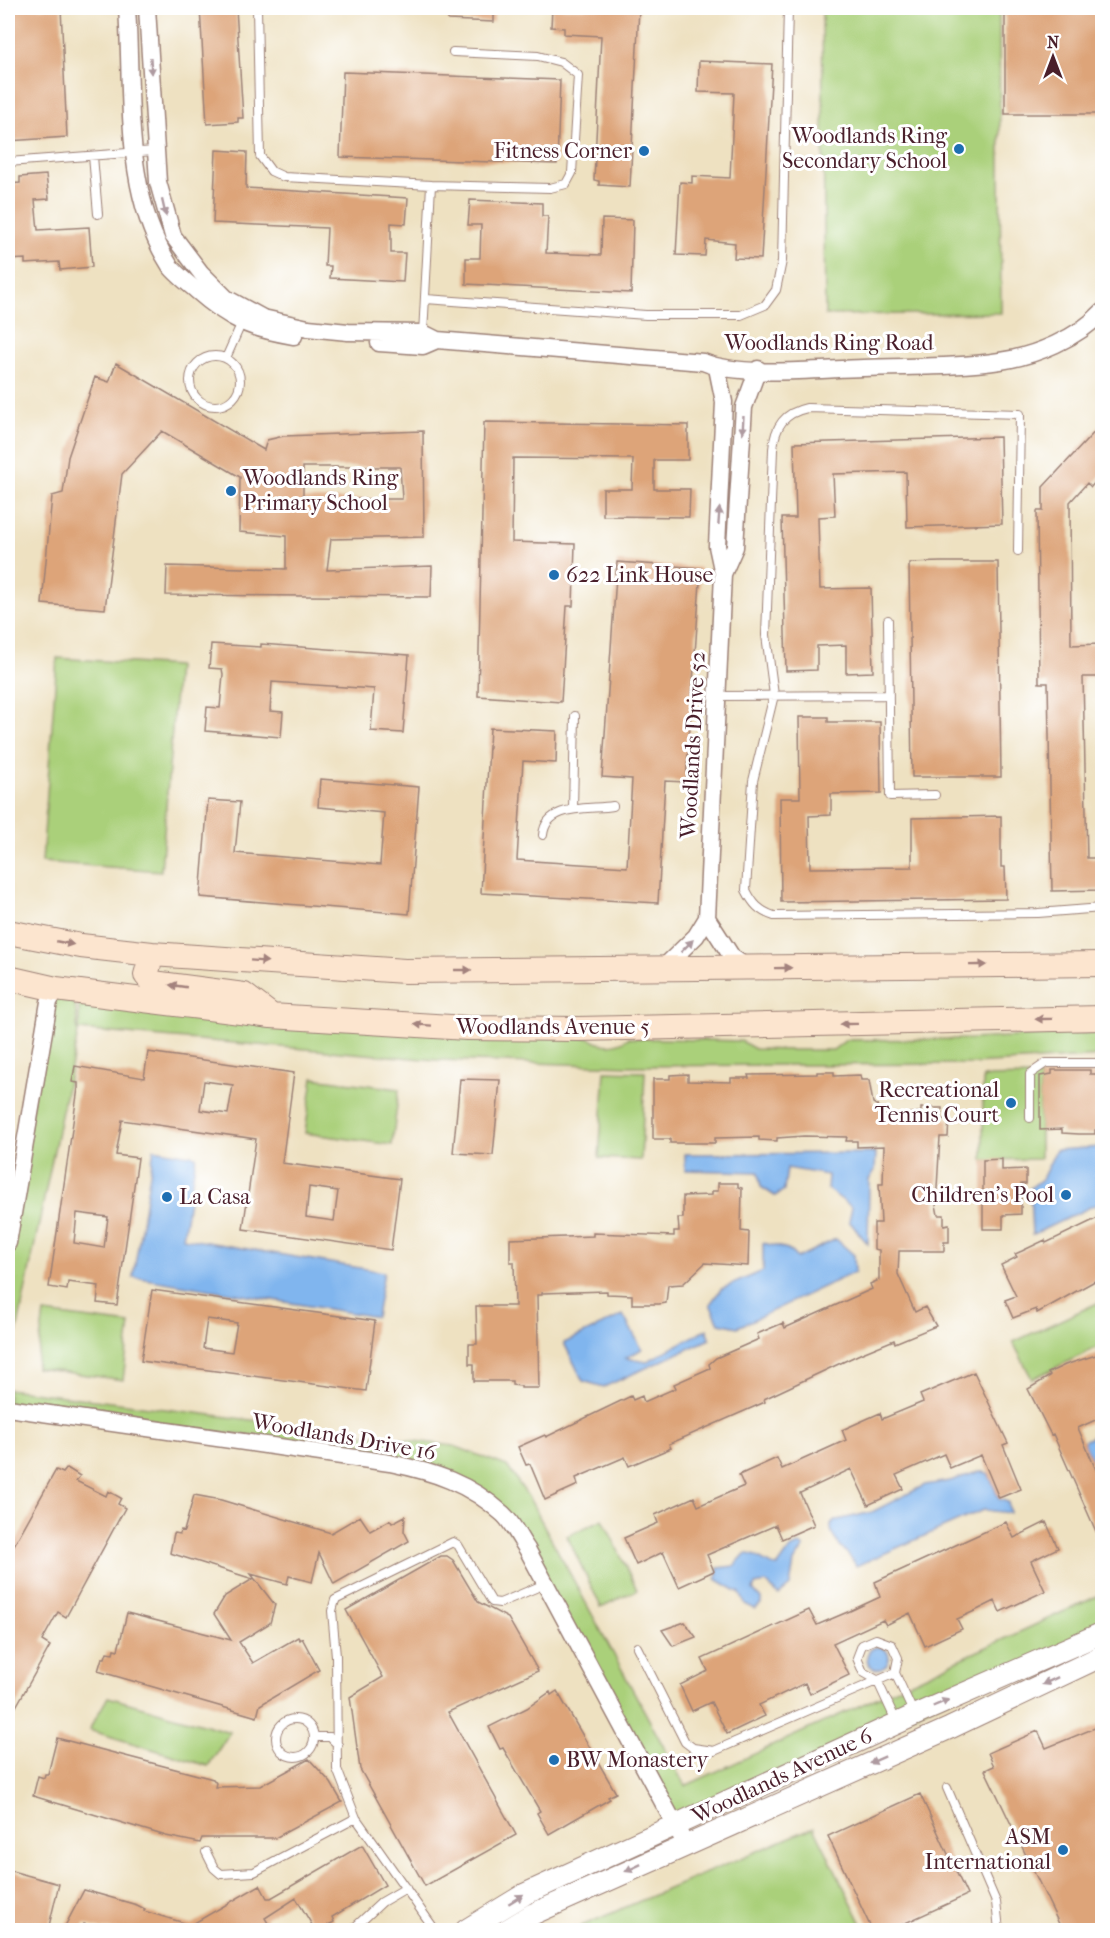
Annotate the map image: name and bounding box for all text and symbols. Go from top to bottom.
north arrow [1023,27,1083,87]
text: N [1047,33,1060,52]
one-way arrow [146,56,155,75]
place label: Woodlands Ring Secondary School [782,123,947,174]
place label: Fitness Corner [493,138,633,164]
marker: Woodlands Ring Secondary School [952,142,966,156]
marker: Fitness Corner [637,144,651,158]
one-way arrow [159,199,169,217]
street label: Woodlands Ring Road [724,330,934,356]
one-way arrow [738,416,748,435]
place label: Woodlands Ring Primary School [242,465,398,516]
marker: Woodlands Ring Primary School [224,484,238,498]
one-way arrow [715,507,724,526]
place label: 622 Link House [566,562,713,588]
marker: 622 Link House [547,568,561,582]
street label: Woodlands Drive 52 [675,651,711,840]
one-way arrow [56,939,75,948]
one-way arrow [679,940,693,954]
one-way arrow [250,956,269,966]
one-way arrow [968,961,987,970]
one-way arrow [773,963,792,973]
one-way arrow [454,965,473,975]
one-way arrow [169,982,188,991]
street label: Woodlands Avenue 5 [455,1014,650,1040]
one-way arrow [1035,1015,1054,1024]
one-way arrow [840,1019,859,1029]
one-way arrow [414,1020,433,1030]
place label: Recreational Tennis Court [875,1077,999,1128]
marker: Recreational Tennis Court [1004,1096,1018,1110]
place label: Children's Pool [911,1182,1054,1208]
place label: La Casa [179,1184,251,1210]
marker: Children's Pool [1059,1188,1073,1202]
marker: La Casa [160,1190,174,1204]
street label: Woodlands Drive 16 [249,1408,438,1466]
one-way arrow [1041,1676,1058,1685]
one-way arrow [932,1698,950,1708]
street label: Woodlands Avenue 6 [687,1723,876,1830]
place label: BW Monastery [566,1747,709,1773]
marker: BW Monastery [547,1753,561,1767]
one-way arrow [869,1755,886,1764]
place label: ASM International [925,1824,1051,1875]
marker: ASM International [1056,1843,1070,1857]
one-way arrow [624,1864,641,1873]
one-way arrow [508,1894,524,1905]

